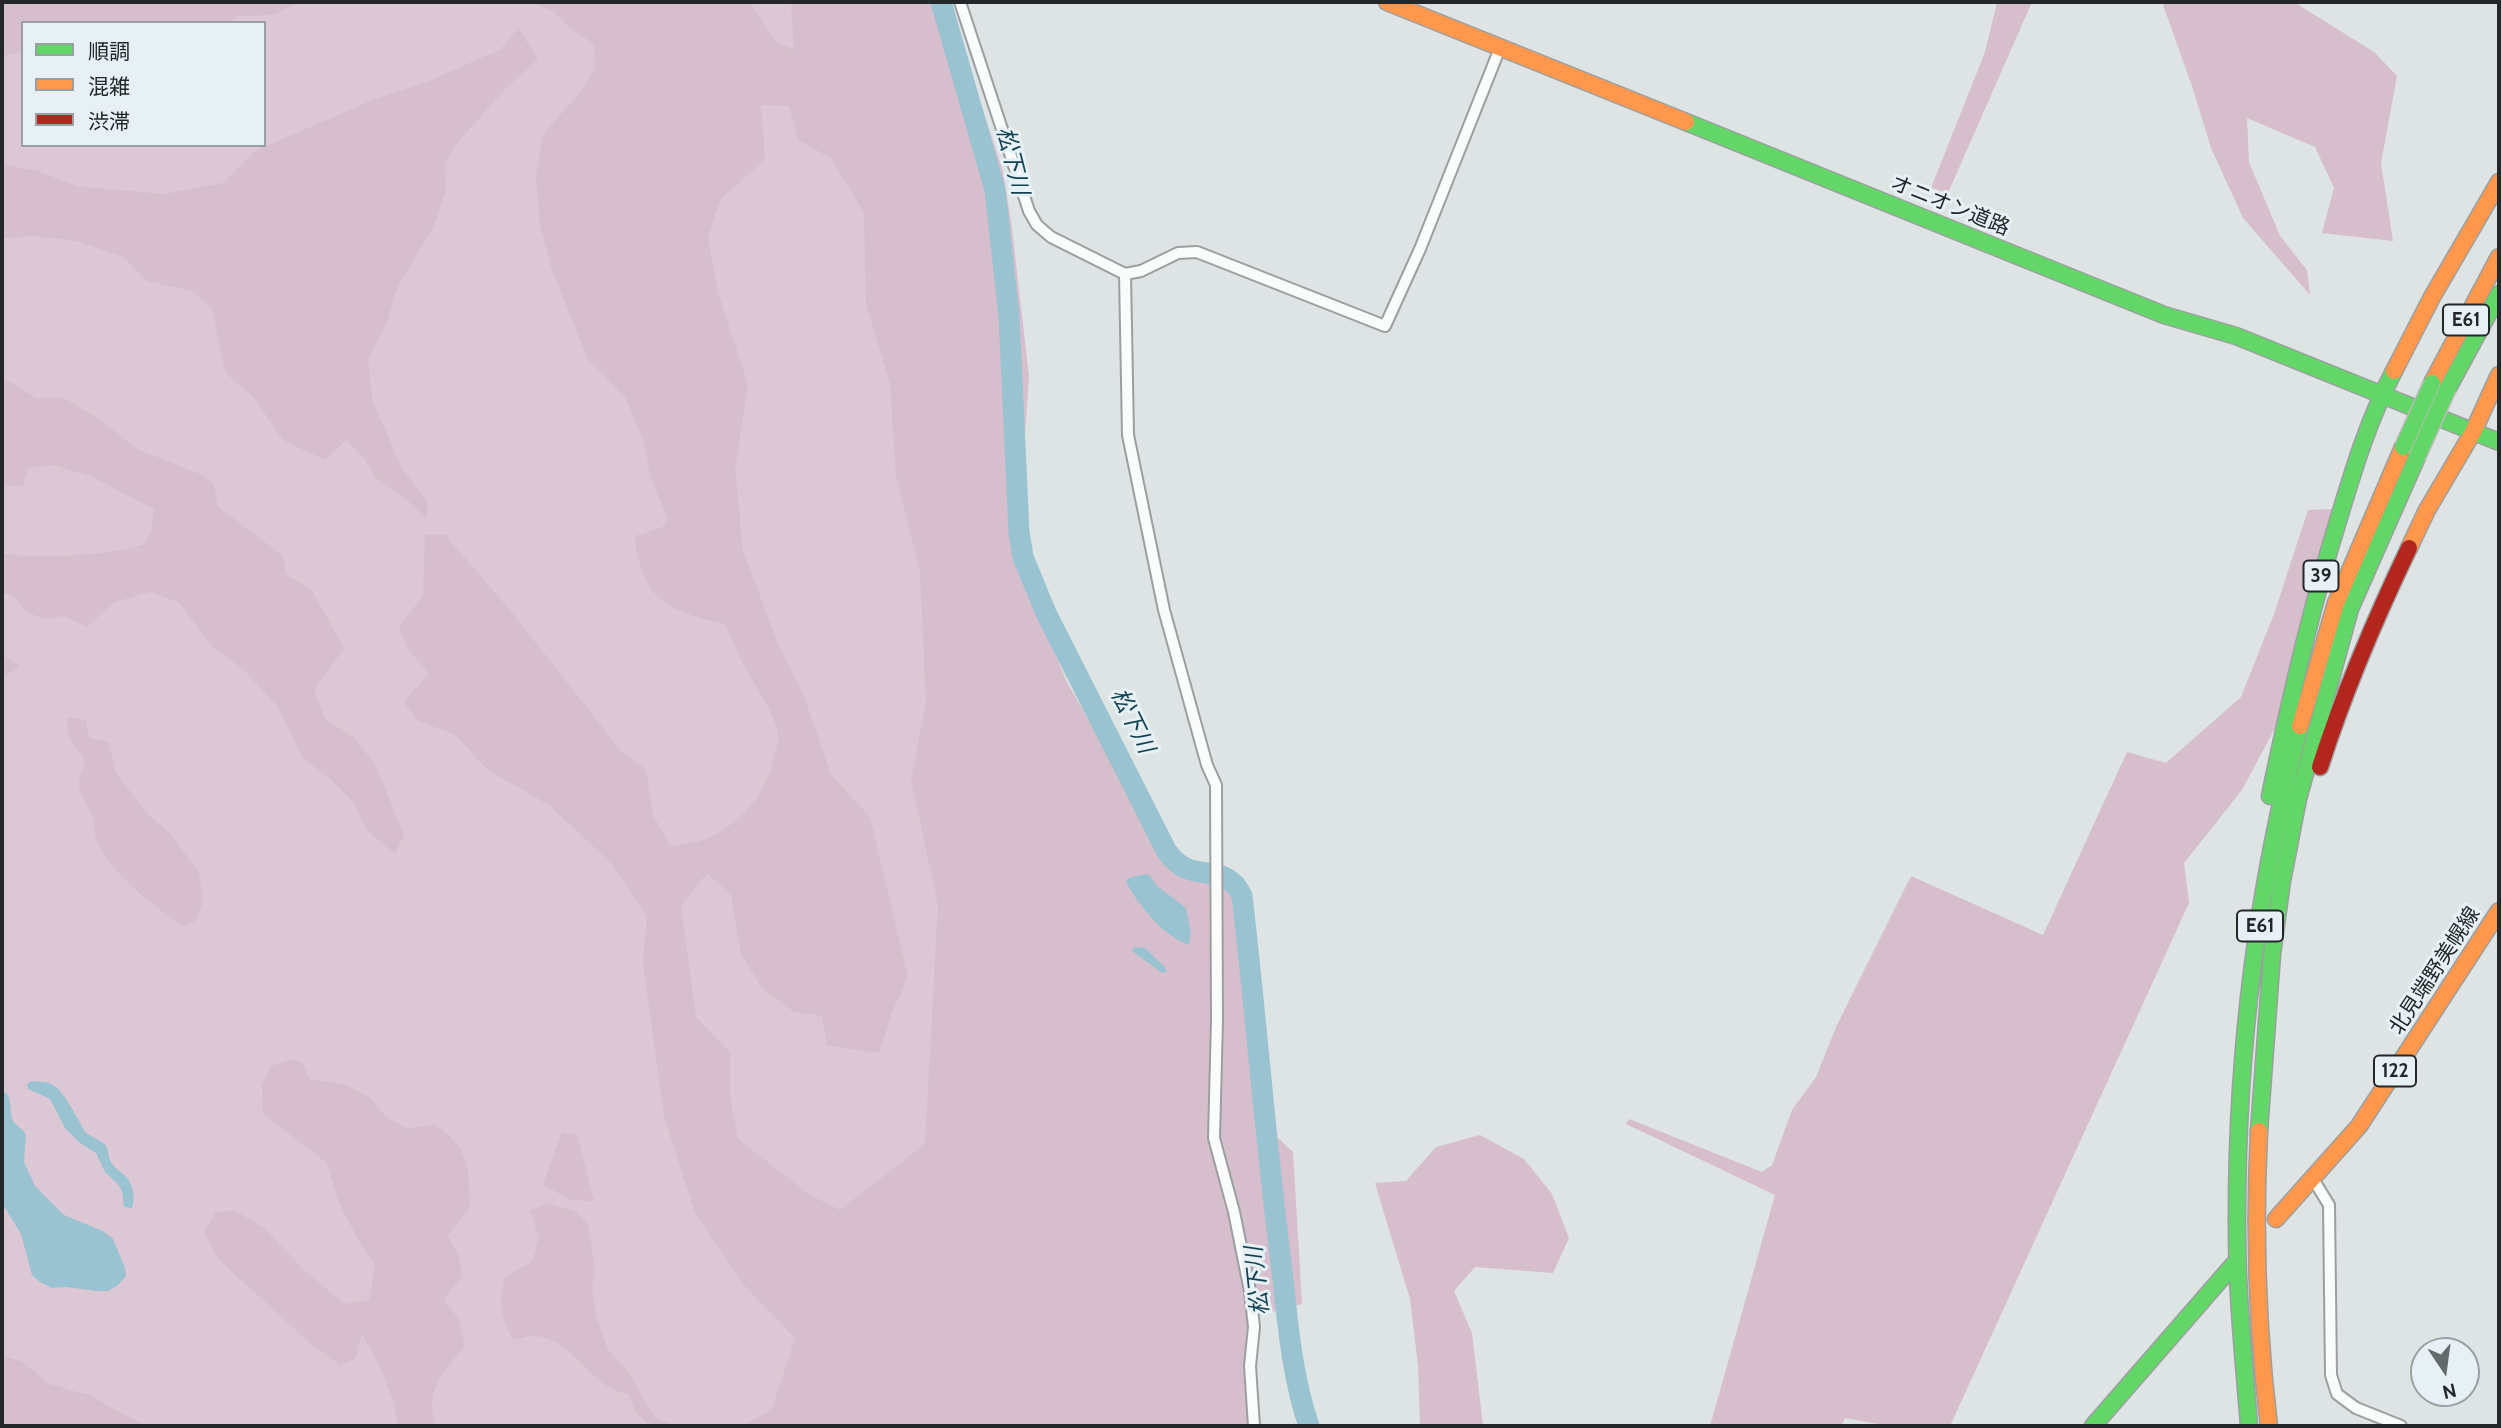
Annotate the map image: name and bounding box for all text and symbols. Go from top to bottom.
legend [21,21,266,147]
text: 順調 [88,39,130,64]
text: 混雑 [88,74,130,99]
text: 渋滞 [88,109,130,134]
water label: 松下川 [990,124,1034,198]
street label: オニオン道路 [1887,171,2013,241]
road number: E61 [2443,304,2489,336]
road number: 39 [2304,561,2338,592]
water label: 松下川 [1104,684,1160,758]
street label: 北見端野美幌線 [2384,902,2486,1040]
road number: E61 [2237,910,2283,942]
road number: 122 [2374,1056,2416,1086]
water label: 松下川 [1241,1245,1275,1317]
north arrow [2410,1337,2480,1407]
text: N [2440,1378,2459,1404]

